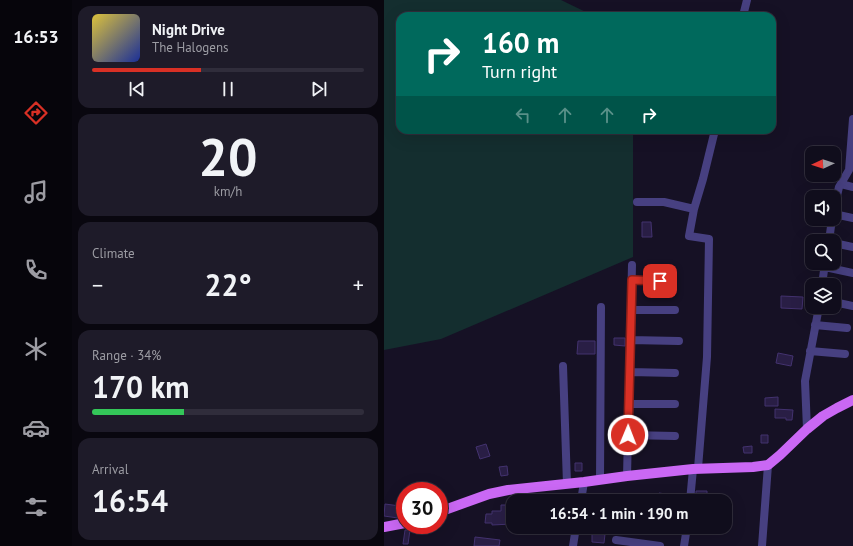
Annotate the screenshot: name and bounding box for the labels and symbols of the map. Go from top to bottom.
north arrow [805,146,841,182]
pin [643,264,677,298]
position arrow [607,414,649,456]
speed limit sign: 30 [396,482,448,534]

